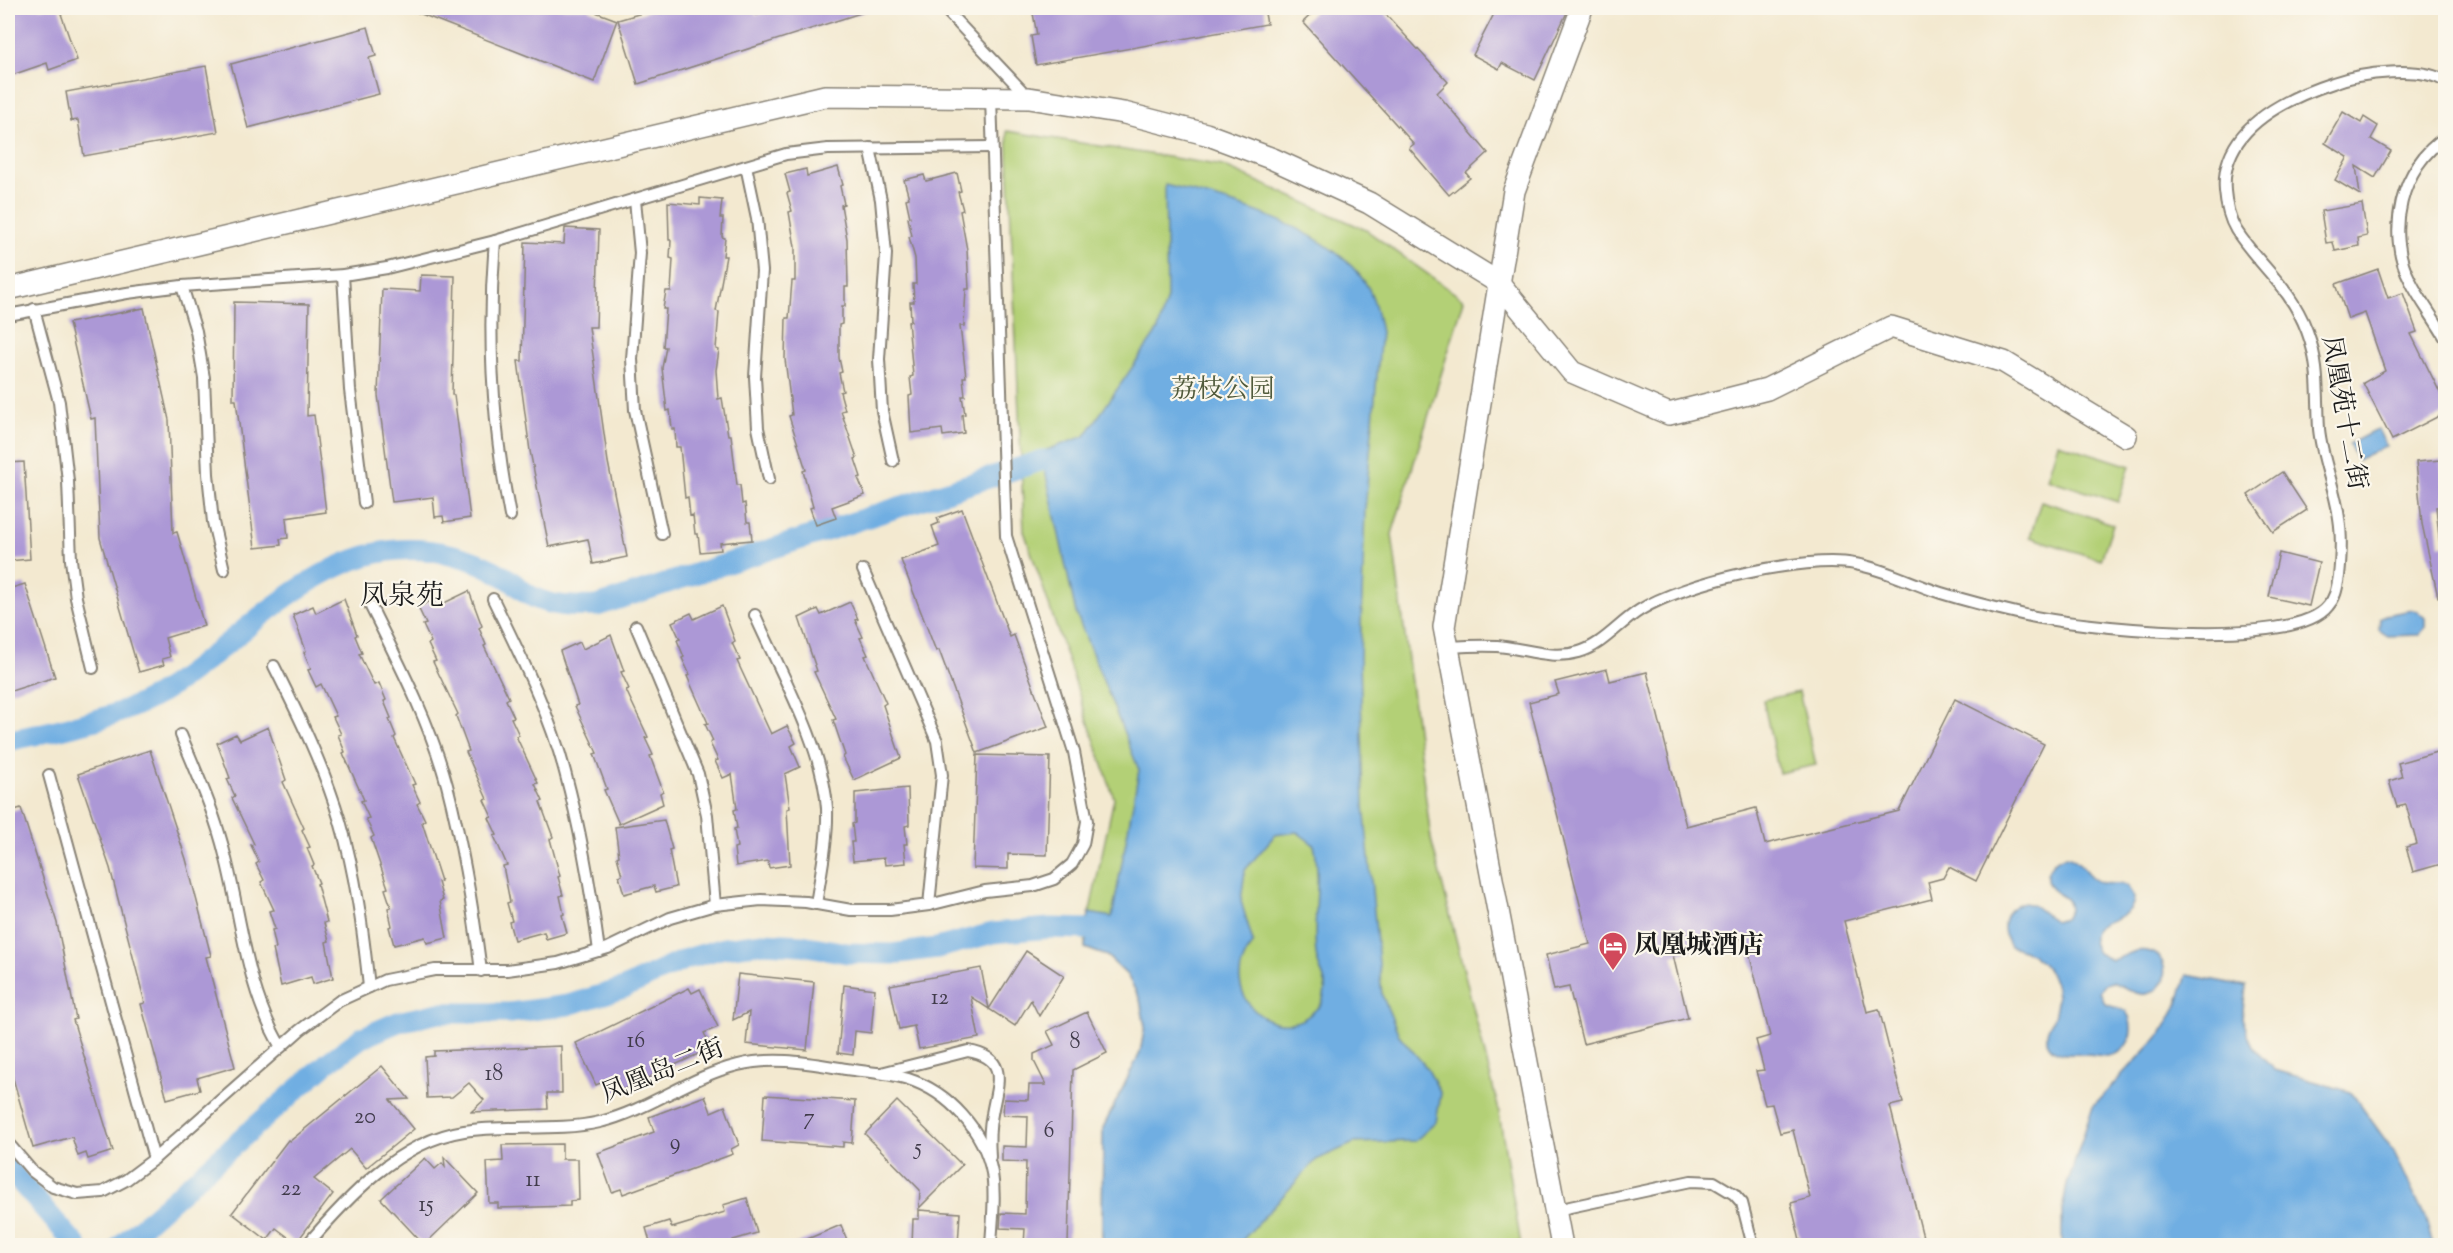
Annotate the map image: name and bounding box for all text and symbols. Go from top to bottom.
street label: 凤凰苑十二街 [2311,333,2375,493]
park label: 荔枝公园 [1171,372,1275,409]
district label: 凤泉苑 [360,577,444,617]
place label: 凤凰城酒店 [1634,928,1764,965]
hotel icon: 凤凰城酒店 [1597,930,1629,972]
house number: 12 [931,983,949,1015]
house number: 16 [627,1026,645,1058]
house number: 8 [1069,1027,1081,1059]
street label: 凤凰岛二街 [596,1030,730,1114]
house number: 18 [485,1059,503,1091]
house number: 20 [354,1102,376,1134]
house number: 7 [803,1103,815,1135]
house number: 6 [1044,1116,1054,1148]
house number: 9 [670,1128,680,1160]
house number: 5 [912,1133,922,1165]
house number: 11 [526,1165,541,1197]
house number: 22 [281,1174,301,1206]
house number: 15 [418,1190,434,1222]

